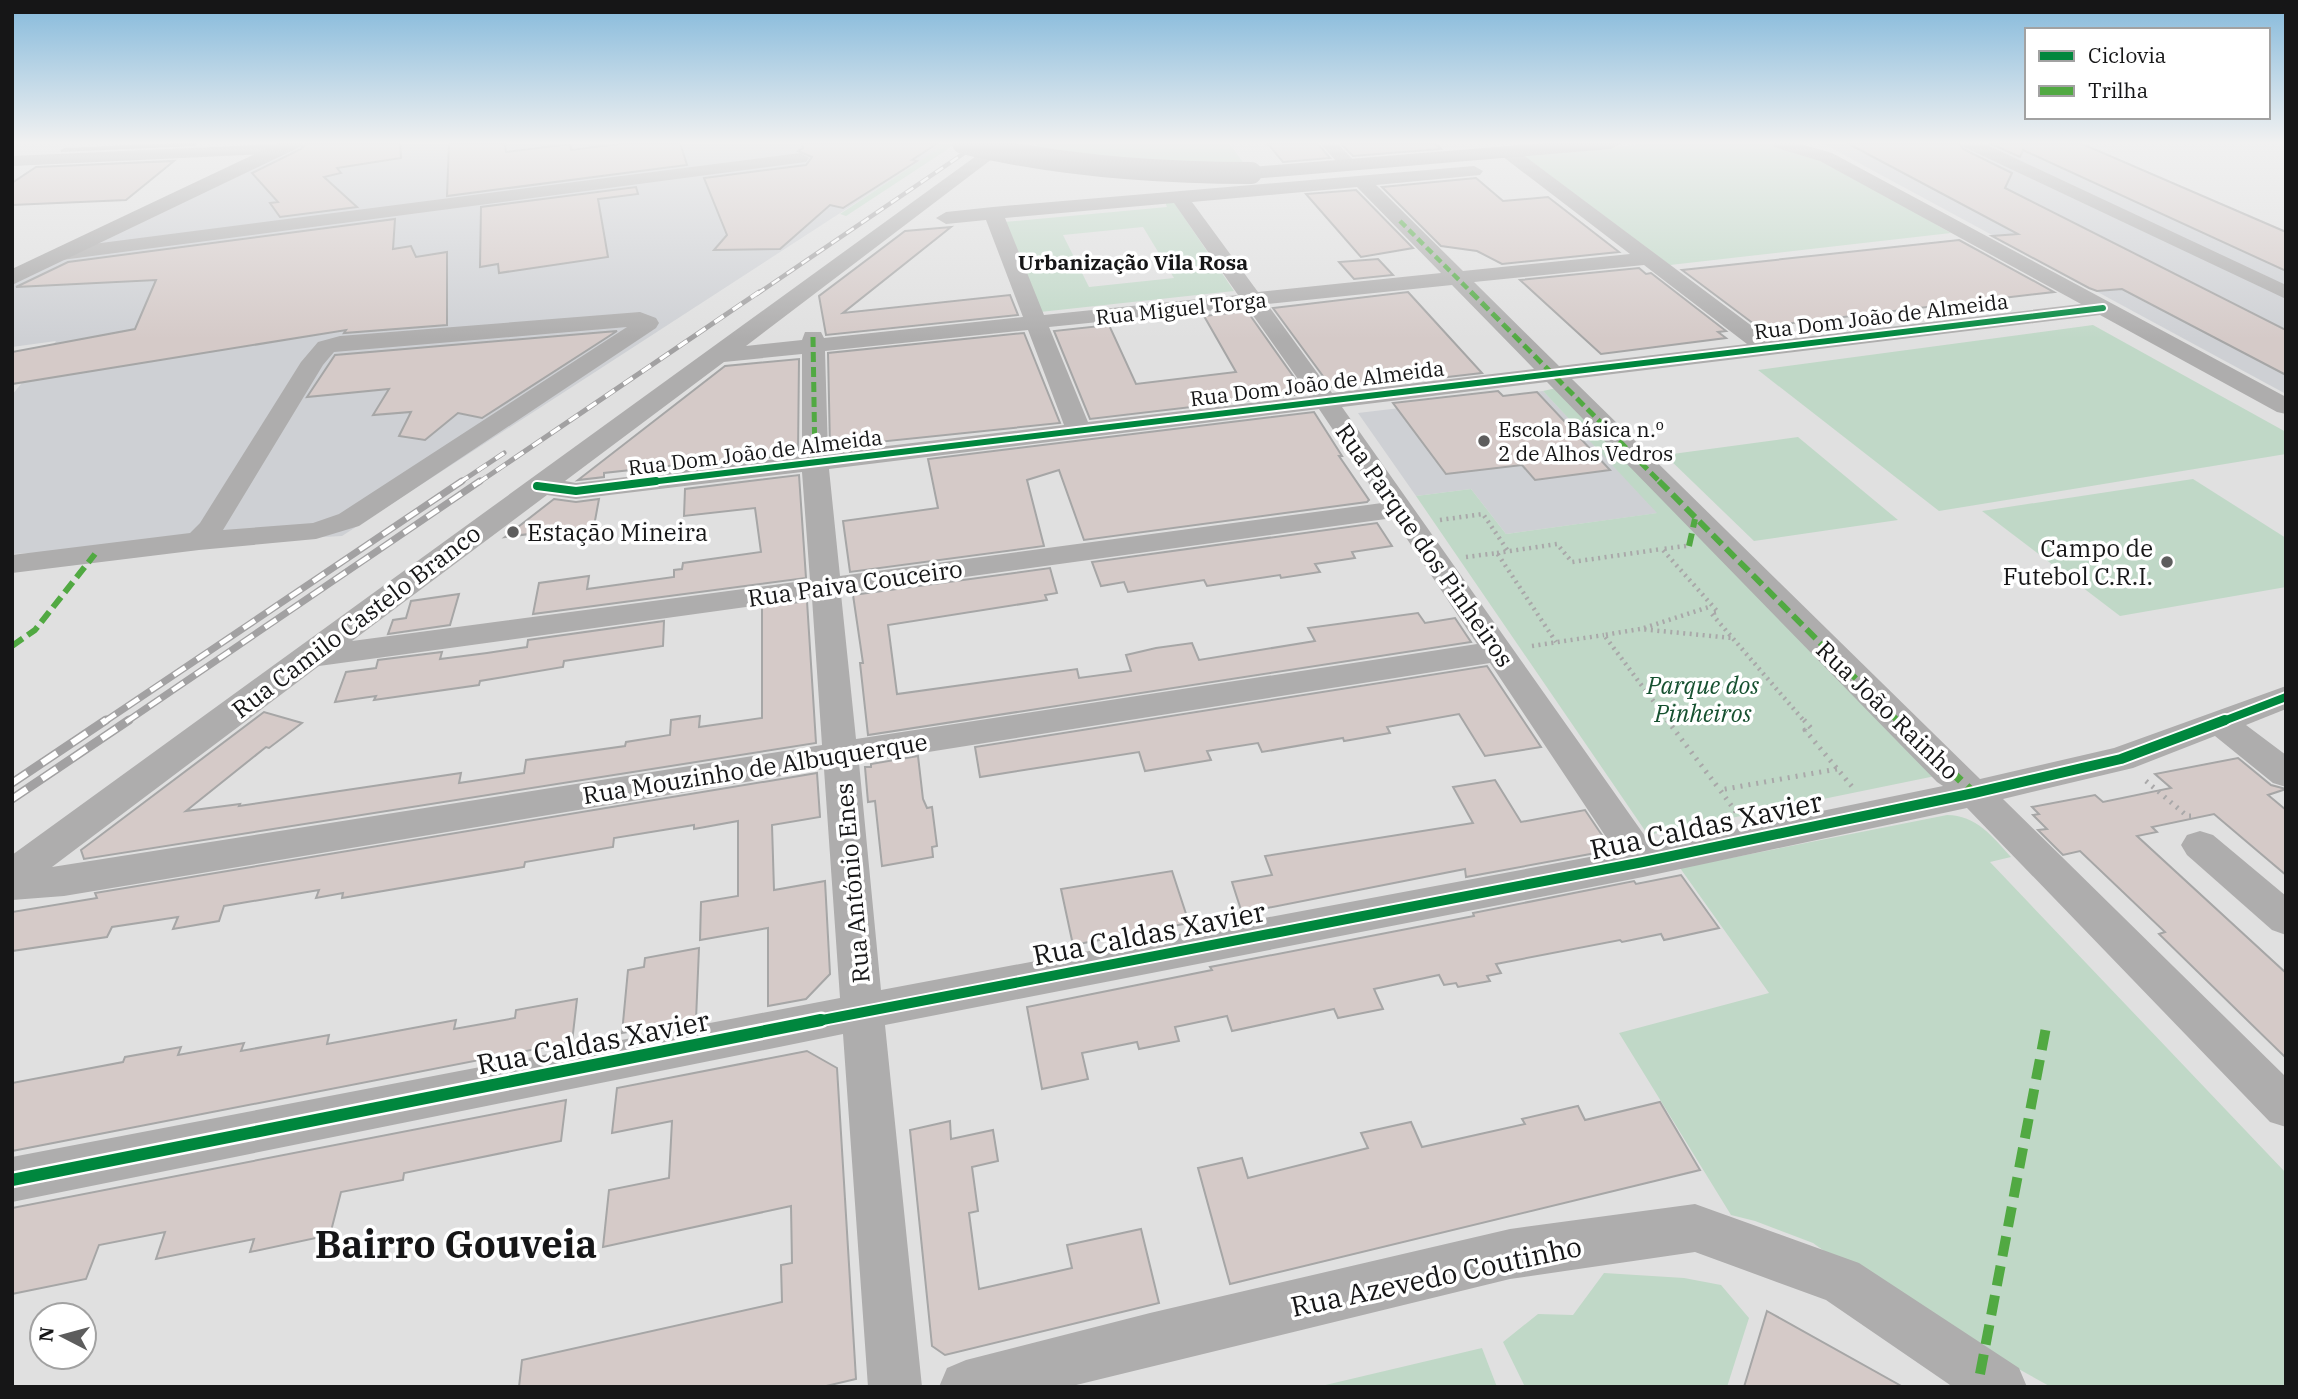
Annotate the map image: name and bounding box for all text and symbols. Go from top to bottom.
legend [2025,28,2270,119]
text: Ciclovia [2088,41,2166,69]
text: Trilha [2088,76,2148,104]
district label: Urbanização Vila Rosa [1018,248,1248,276]
street label: Rua Miguel Torga [1094,285,1268,331]
street label: Rua Dom João de Almeida [1752,287,2010,345]
street label: Rua Dom João de Almeida [1188,354,1446,412]
place label: Escola Básica n.º 2 de Alhos Vedros [1498,415,1673,467]
street label: Rua Parque dos Pinheiros [1329,417,1521,673]
street label: Rua Dom João de Almeida [626,423,884,481]
marker: Escola Básica n.º 2 de Alhos Vedros [1476,433,1492,449]
place label: Estação Mineira [527,516,708,548]
street label: Rua Camilo Castelo Branco [225,517,487,725]
marker: Estação Mineira [505,524,521,540]
place label: Campo de Futebol C.R.I. [2003,532,2153,592]
street label: Rua Paiva Couceiro [746,552,964,614]
marker: Campo de Futebol C.R.I. [2159,554,2175,570]
street label: Rua João Rainho [1810,634,1966,786]
park label: Parque dos Pinheiros [1646,669,1759,729]
street label: Rua Mouzinho de Albuquerque [580,725,930,811]
street label: Rua António Enes [827,782,877,984]
street label: Rua Caldas Xavier [1587,782,1826,868]
street label: Rua Caldas Xavier [1029,892,1269,974]
street label: Rua Caldas Xavier [473,1001,713,1083]
district label: Bairro Gouveia [315,1219,597,1268]
street label: Rua Azevedo Coutinho [1287,1227,1585,1325]
north arrow [28,1301,98,1371]
text: N [33,1325,59,1343]

